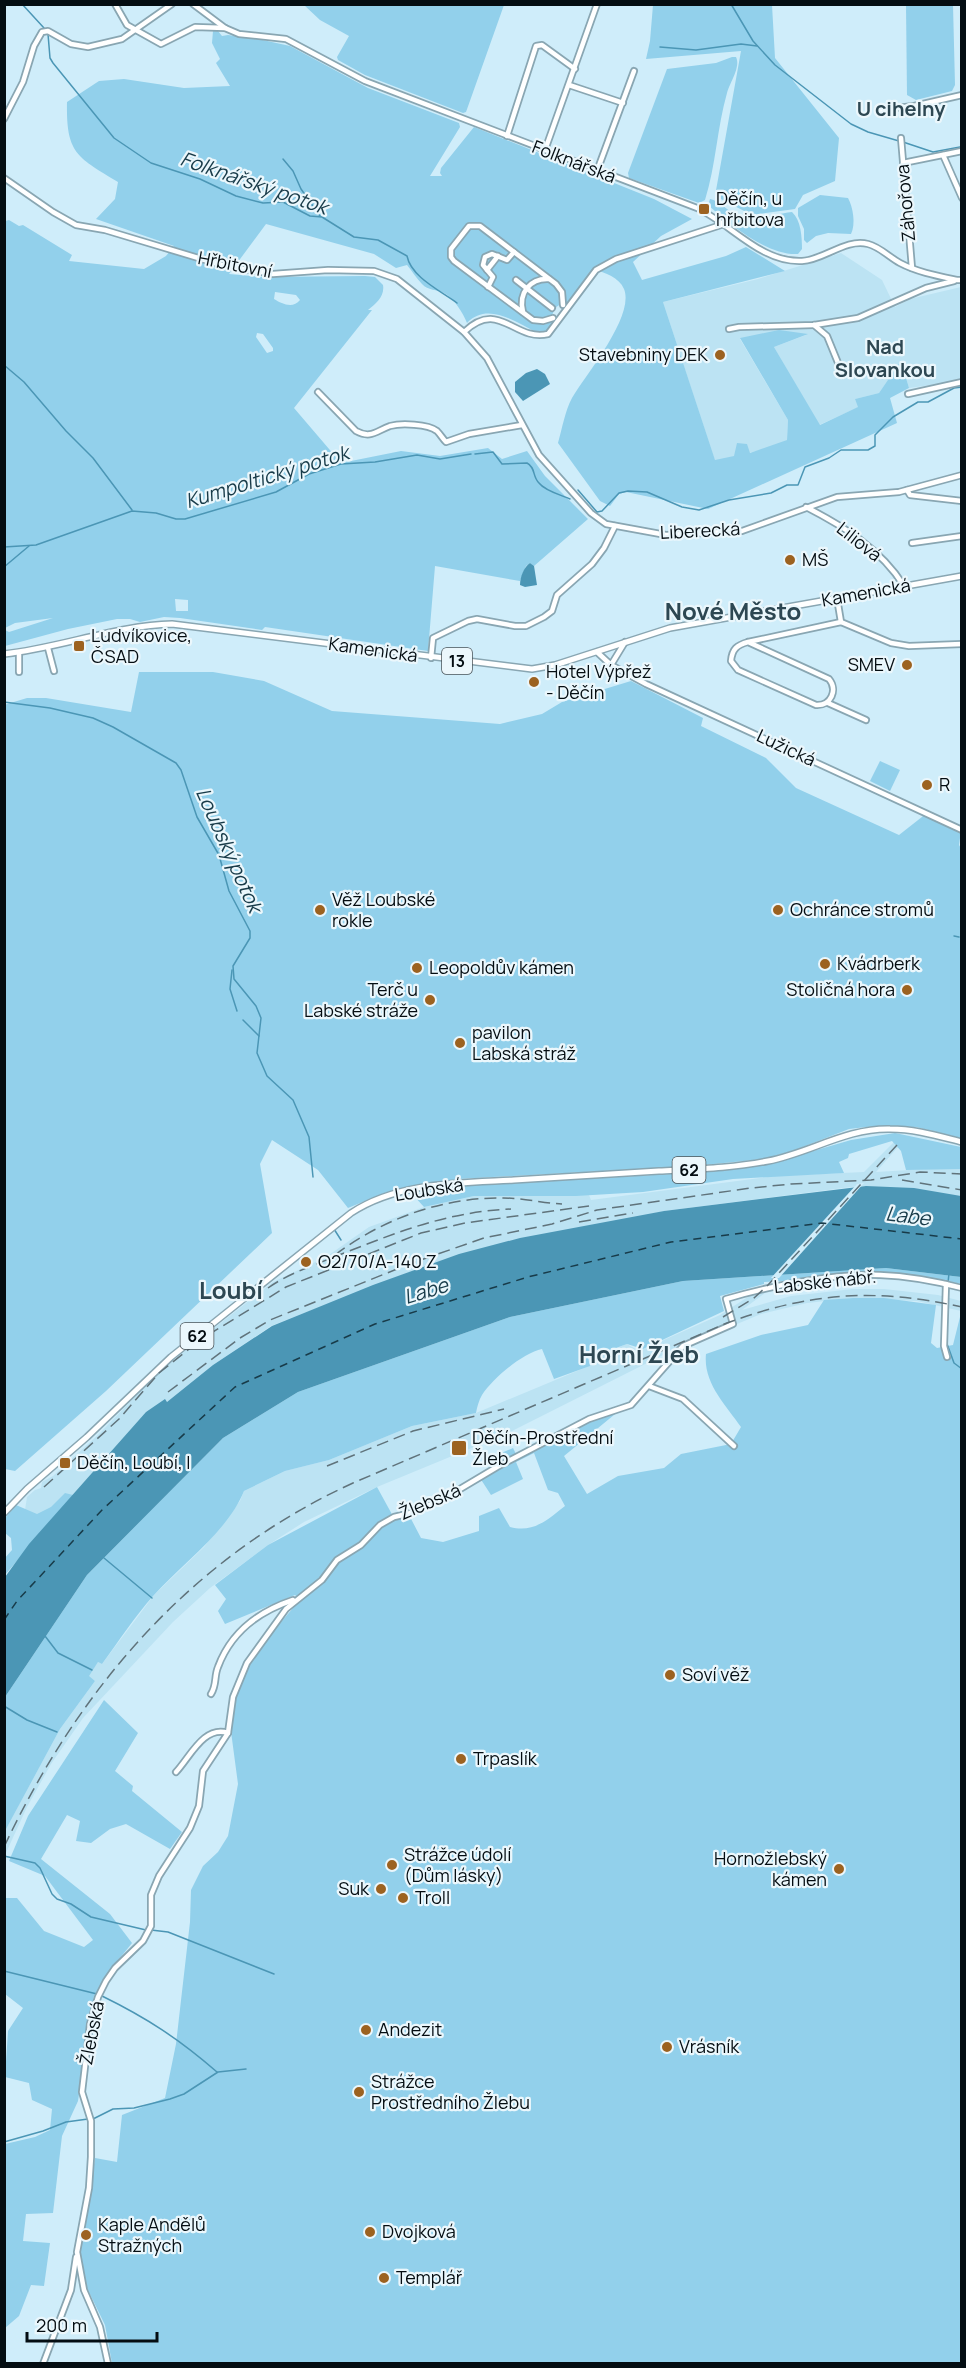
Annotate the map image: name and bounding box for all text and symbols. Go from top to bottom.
district label: U cihelny [857,95,946,122]
street label: Folknářská [529,134,620,188]
water label: Folknářský potok [177,145,334,221]
street label: Záhořova [890,163,920,243]
place label: Děčín, u hřbitova [716,186,784,231]
marker: Děčín, u hřbitova [697,202,711,216]
street label: Hřbitovní [196,245,274,283]
district label: Nad Slovankou [835,333,935,383]
place label: Stavebniny DEK [579,342,708,366]
marker: Stavebniny DEK [713,348,727,362]
water label: Kumpoltický potok [182,438,355,514]
street label: Liberecká [659,516,741,544]
street label: Liliová [832,516,887,566]
place label: MŠ [802,547,828,571]
marker: MŠ [783,553,797,567]
street label: Kamenická [819,572,912,612]
district label: Nové Město [665,594,801,627]
place label: Ludvíkovice, ČSAD [91,623,192,668]
street label: Kamenická [327,631,419,667]
marker: Ludvíkovice, ČSAD [72,639,86,653]
road number: 13 [442,648,472,674]
place label: SMEV [848,652,895,676]
marker: SMEV [900,658,914,672]
place label: Hotel Výpřež - Děčín [546,659,652,704]
marker: Hotel Výpřež - Děčín [527,675,541,689]
street label: Lužická [753,723,820,771]
place label: R [939,772,950,796]
marker: R [920,778,934,792]
water label: Loubský potok [190,783,270,919]
place label: Věž Loubské rokle [332,887,435,932]
place label: Ochránce stromů [790,897,934,921]
marker: Věž Loubské rokle [313,903,327,917]
marker: Ochránce stromů [771,903,785,917]
place label: Kvádrberk [837,951,921,975]
place label: Leopoldův kámen [429,955,574,979]
marker: Kvádrberk [818,957,832,971]
marker: Leopoldův kámen [410,961,424,975]
place label: Terč u Labské stráže [304,977,418,1022]
place label: Stoličná hora [786,977,895,1001]
marker: Stoličná hora [900,983,914,997]
marker: Terč u Labské stráže [423,993,437,1007]
place label: pavilon Labská stráž [472,1020,576,1065]
marker: pavilon Labská stráž [453,1036,467,1050]
road number: 62 [672,1157,706,1183]
street label: Loubská [393,1172,465,1206]
water label: Labe [884,1199,933,1232]
place label: O2/70/A-140 Z [318,1249,437,1273]
marker: O2/70/A-140 Z [299,1255,313,1269]
street label: Labské nábř. [772,1264,877,1298]
water label: Labe [400,1271,452,1310]
district label: Loubí [199,1273,263,1306]
road number: 62 [180,1323,214,1349]
district label: Horní Žleb [579,1337,699,1370]
place label: Děčín-Prostřední Žleb [472,1425,614,1470]
marker: Děčín-Prostřední Žleb [450,1439,468,1457]
place label: Děčín, Loubí, I [77,1450,191,1474]
marker: Děčín, Loubí, I [58,1456,72,1470]
street label: Žlebská [395,1477,464,1525]
place label: Soví věž [682,1662,750,1686]
marker: Soví věž [663,1668,677,1682]
place label: Trpaslík [473,1746,538,1770]
marker: Trpaslík [454,1752,468,1766]
place label: Strážce údolí (Dům lásky) [404,1842,511,1887]
place label: Hornožlebský kámen [714,1846,827,1891]
marker: Strážce údolí (Dům lásky) [385,1858,399,1872]
marker: Hornožlebský kámen [832,1862,846,1876]
place label: Suk [338,1876,370,1900]
marker: Suk [374,1882,388,1896]
place label: Troll [415,1885,450,1909]
marker: Troll [396,1891,410,1905]
street label: Žlebská [73,1999,109,2067]
place label: Andezit [378,2017,442,2041]
marker: Andezit [359,2023,373,2037]
place label: Vrásník [679,2034,740,2058]
marker: Vrásník [660,2040,674,2054]
place label: Strážce Prostředního Žlebu [371,2069,530,2114]
marker: Strážce Prostředního Žlebu [352,2085,366,2099]
place label: Kaple Andělů Stražných [98,2212,206,2257]
place label: Dvojková [382,2219,456,2243]
marker: Dvojková [363,2225,377,2239]
marker: Kaple Andělů Stražných [79,2228,93,2242]
place label: Templář [396,2265,463,2289]
marker: Templář [377,2271,391,2285]
scale bar [27,2305,158,2343]
text: 200 m [36,2313,87,2337]

